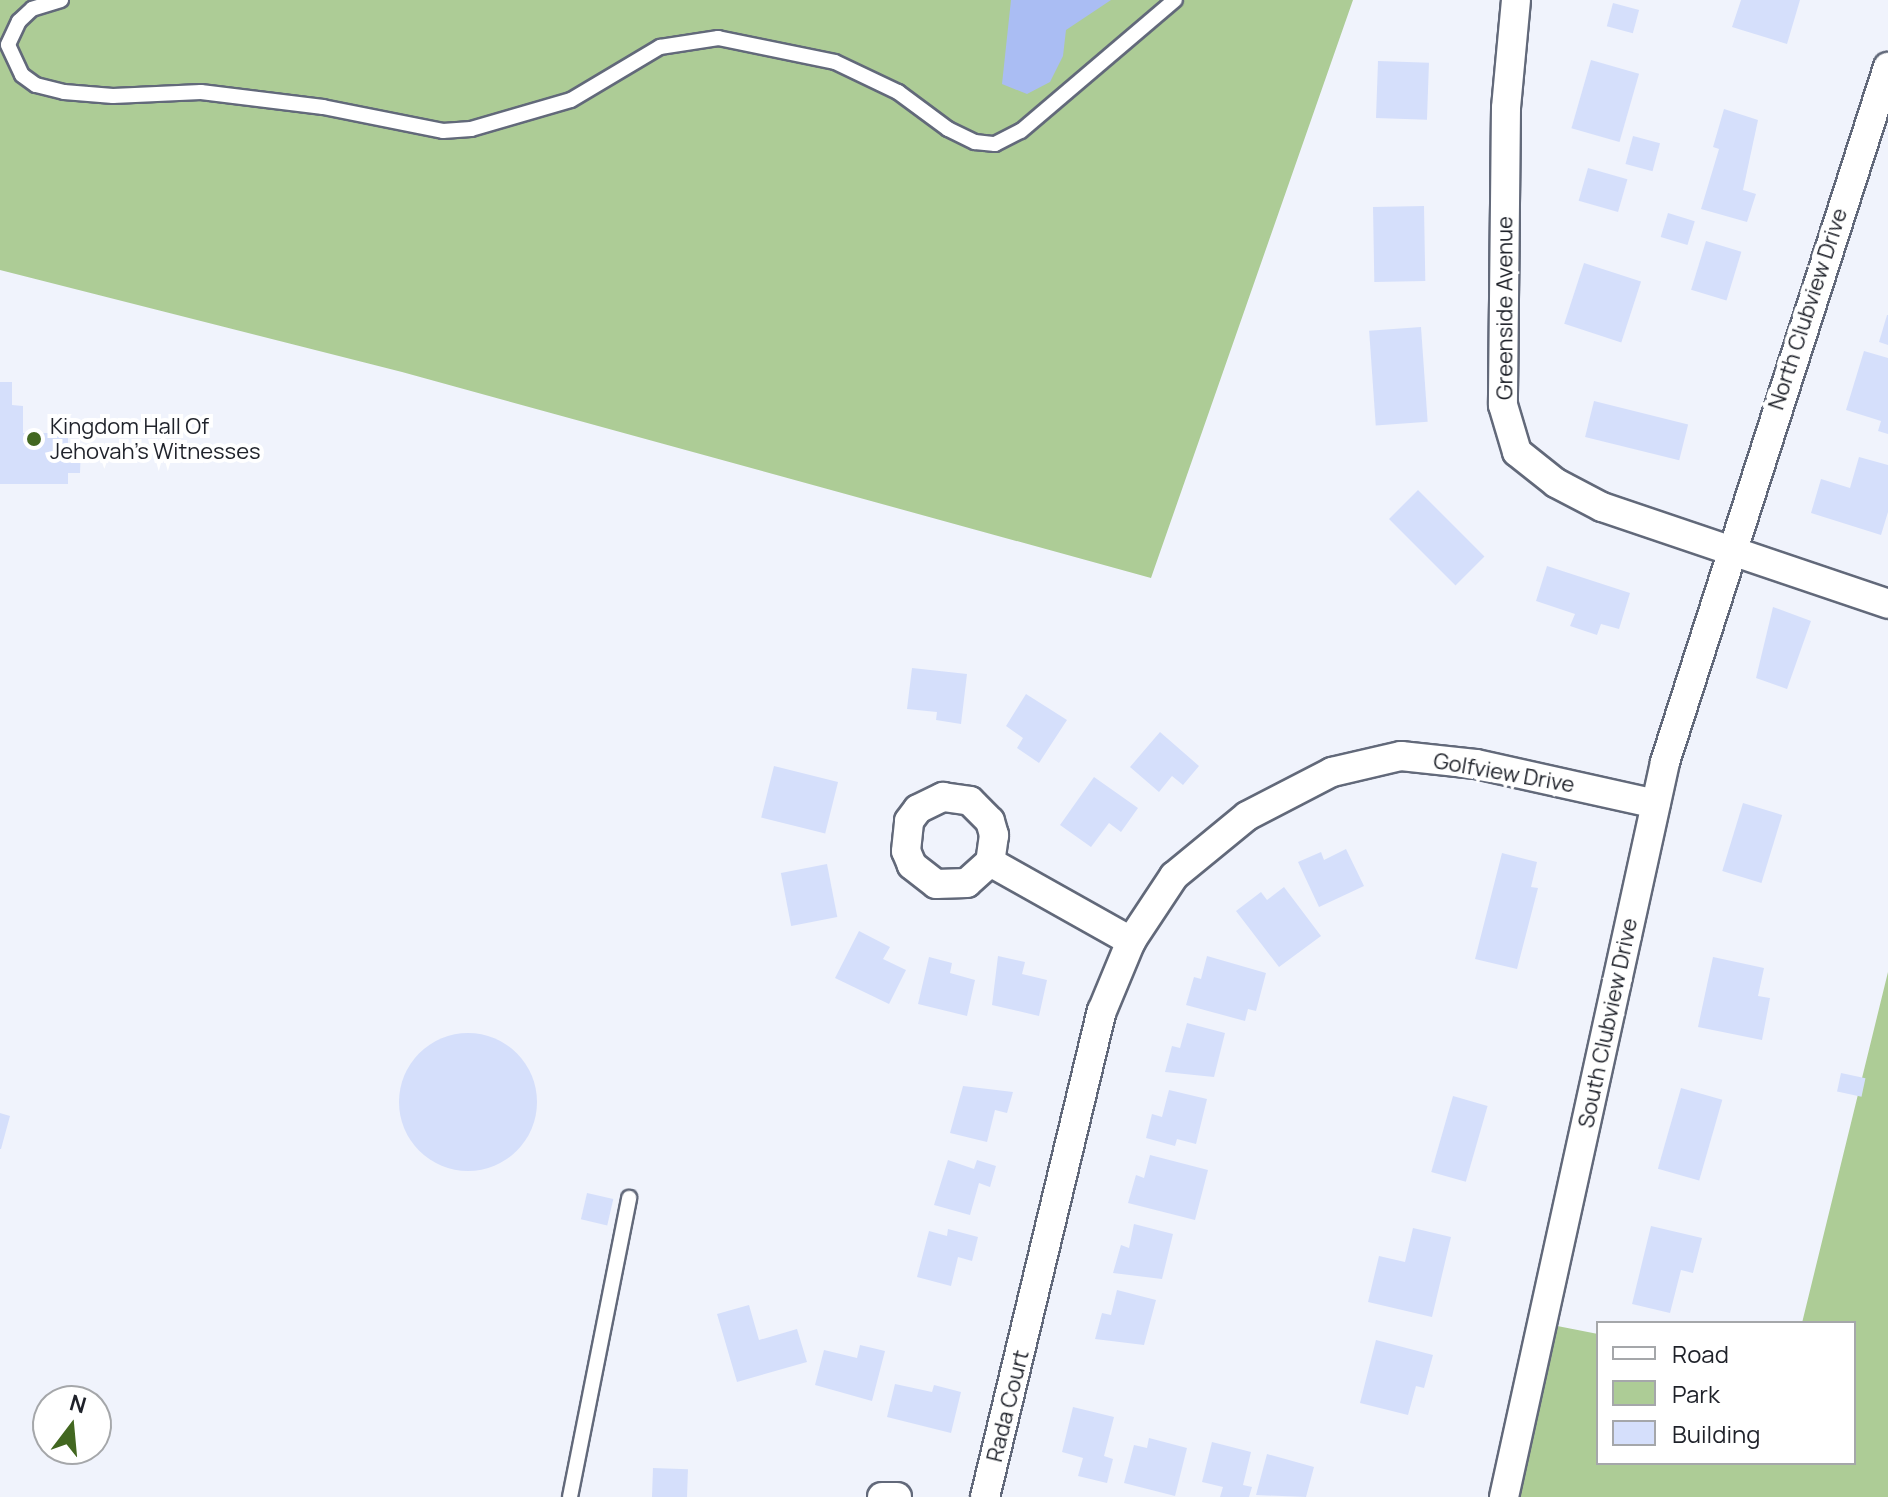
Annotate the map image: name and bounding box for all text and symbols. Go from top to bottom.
street label: North Clubview Drive [1763,205,1853,413]
street label: Greenside Avenue [1492,216,1518,400]
place label: Kingdom Hall Of Jehovah's Witnesses [50,413,260,464]
marker: Kingdom Hall Of Jehovah's Witnesses [25,430,43,448]
street label: Golfview Drive [1431,748,1577,798]
street label: South Clubview Drive [1573,916,1643,1130]
legend [1596,1321,1856,1465]
text: Road [1672,1337,1729,1370]
street label: Rada Court [981,1347,1035,1465]
text: Park [1672,1377,1720,1410]
north arrow [32,1385,112,1465]
text: N [66,1387,90,1420]
text: Building [1672,1417,1760,1450]

